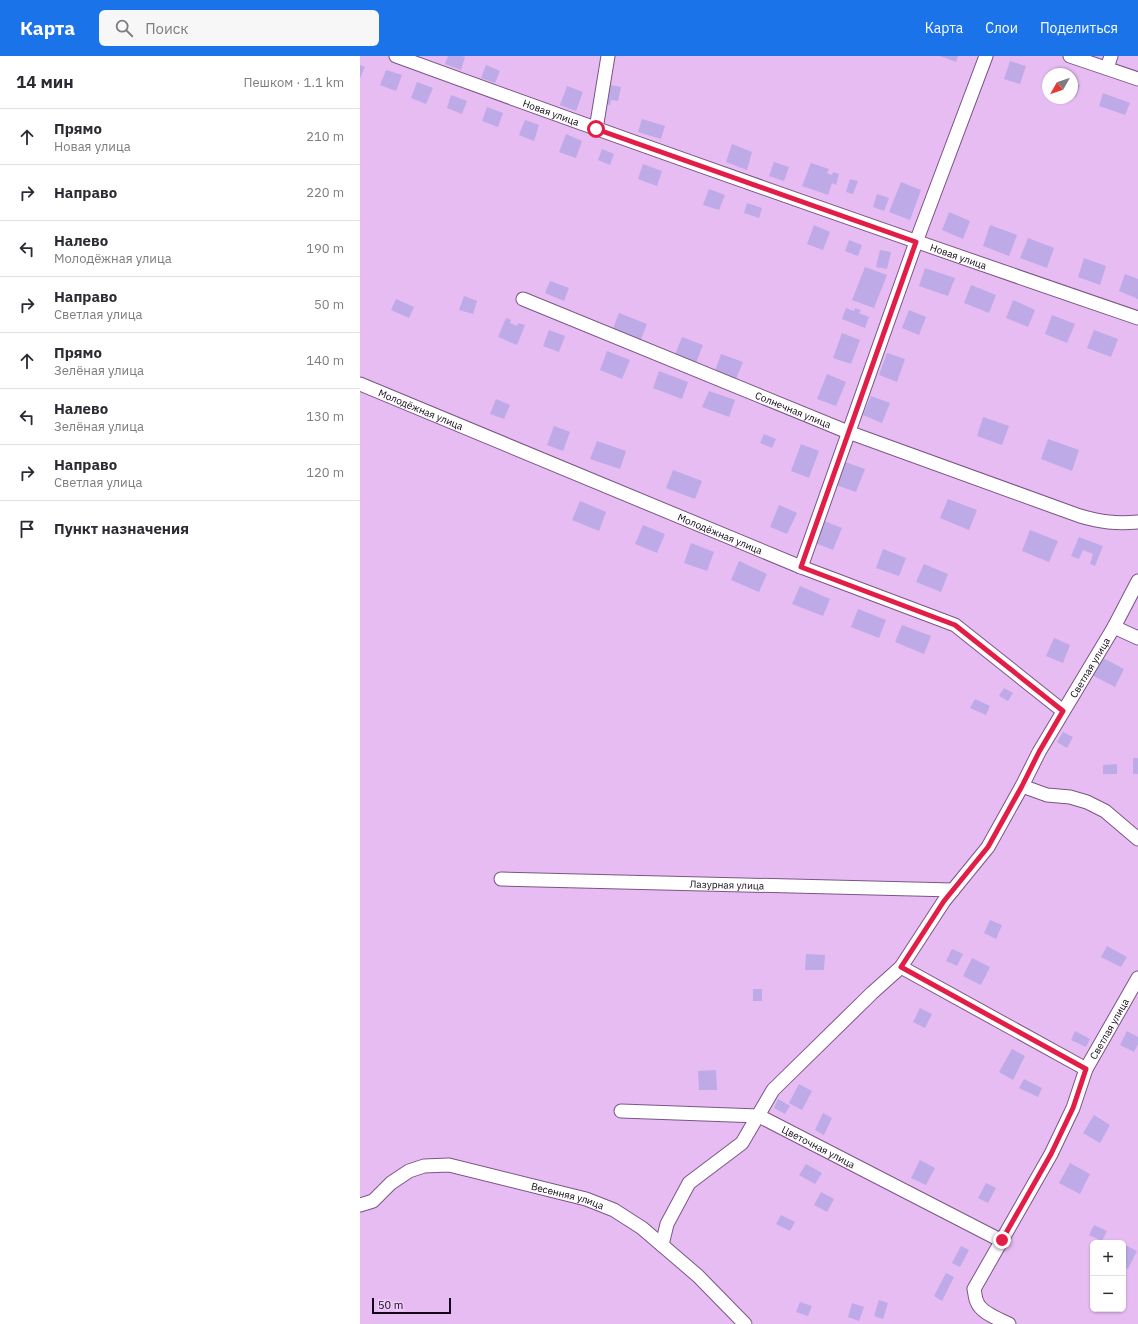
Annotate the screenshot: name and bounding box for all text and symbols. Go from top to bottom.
search box [99,10,379,46]
text: Карта [20,16,75,40]
icon: search [113,17,135,39]
text: Поиск [145,19,189,38]
text: Карта [925,19,963,37]
text: Слои [985,19,1018,37]
text: Поделиться [1040,19,1118,37]
north arrow [1042,68,1078,104]
text: 14 мин [16,71,74,93]
text: Пешком · 1.1 km [243,74,344,91]
street label: Новая улица [521,96,582,129]
text: Прямо [54,119,102,138]
route start [587,120,605,138]
icon: ahead [16,126,38,148]
text: 210 m [306,128,344,145]
text: Новая улица [54,138,131,155]
icon: right [16,182,38,204]
text: Направо [54,183,117,202]
text: 220 m [306,184,344,201]
text: Налево [54,231,108,250]
icon: left [16,238,38,260]
text: 190 m [306,240,344,257]
street label: Новая улица [928,240,989,272]
text: Молодёжная улица [54,250,172,267]
text: Направо [54,287,117,306]
icon: right [16,294,38,316]
text: 50 m [314,296,344,313]
text: Светлая улица [54,306,142,323]
text: Прямо [54,343,102,362]
icon: ahead [16,350,38,372]
text: 140 m [306,352,344,369]
text: Зелёная улица [54,362,144,379]
street label: Молодёжная улица [377,386,466,433]
street label: Солнечная улица [753,388,834,431]
text: Налево [54,399,108,418]
icon: left [16,406,38,428]
text: 130 m [306,408,344,425]
text: Зелёная улица [54,418,144,435]
text: Направо [54,455,117,474]
icon: right [16,462,38,484]
text: 120 m [306,464,344,481]
text: Светлая улица [54,474,142,491]
street label: Молодёжная улица [676,510,765,557]
icon: arrive [16,518,38,540]
text: Пункт назначения [54,519,189,538]
street label: Светлая улица [1067,634,1113,700]
street label: Лазурная улица [689,877,765,892]
street label: Светлая улица [1086,995,1132,1061]
street label: Цветочная улица [780,1122,858,1171]
street label: Весенняя улица [530,1179,607,1212]
route end [993,1231,1011,1249]
map controls [1090,1240,1126,1312]
button: + [1090,1240,1126,1276]
button: − [1090,1276,1126,1312]
scale bar [372,1296,451,1315]
text: 50 m [378,1298,403,1312]

